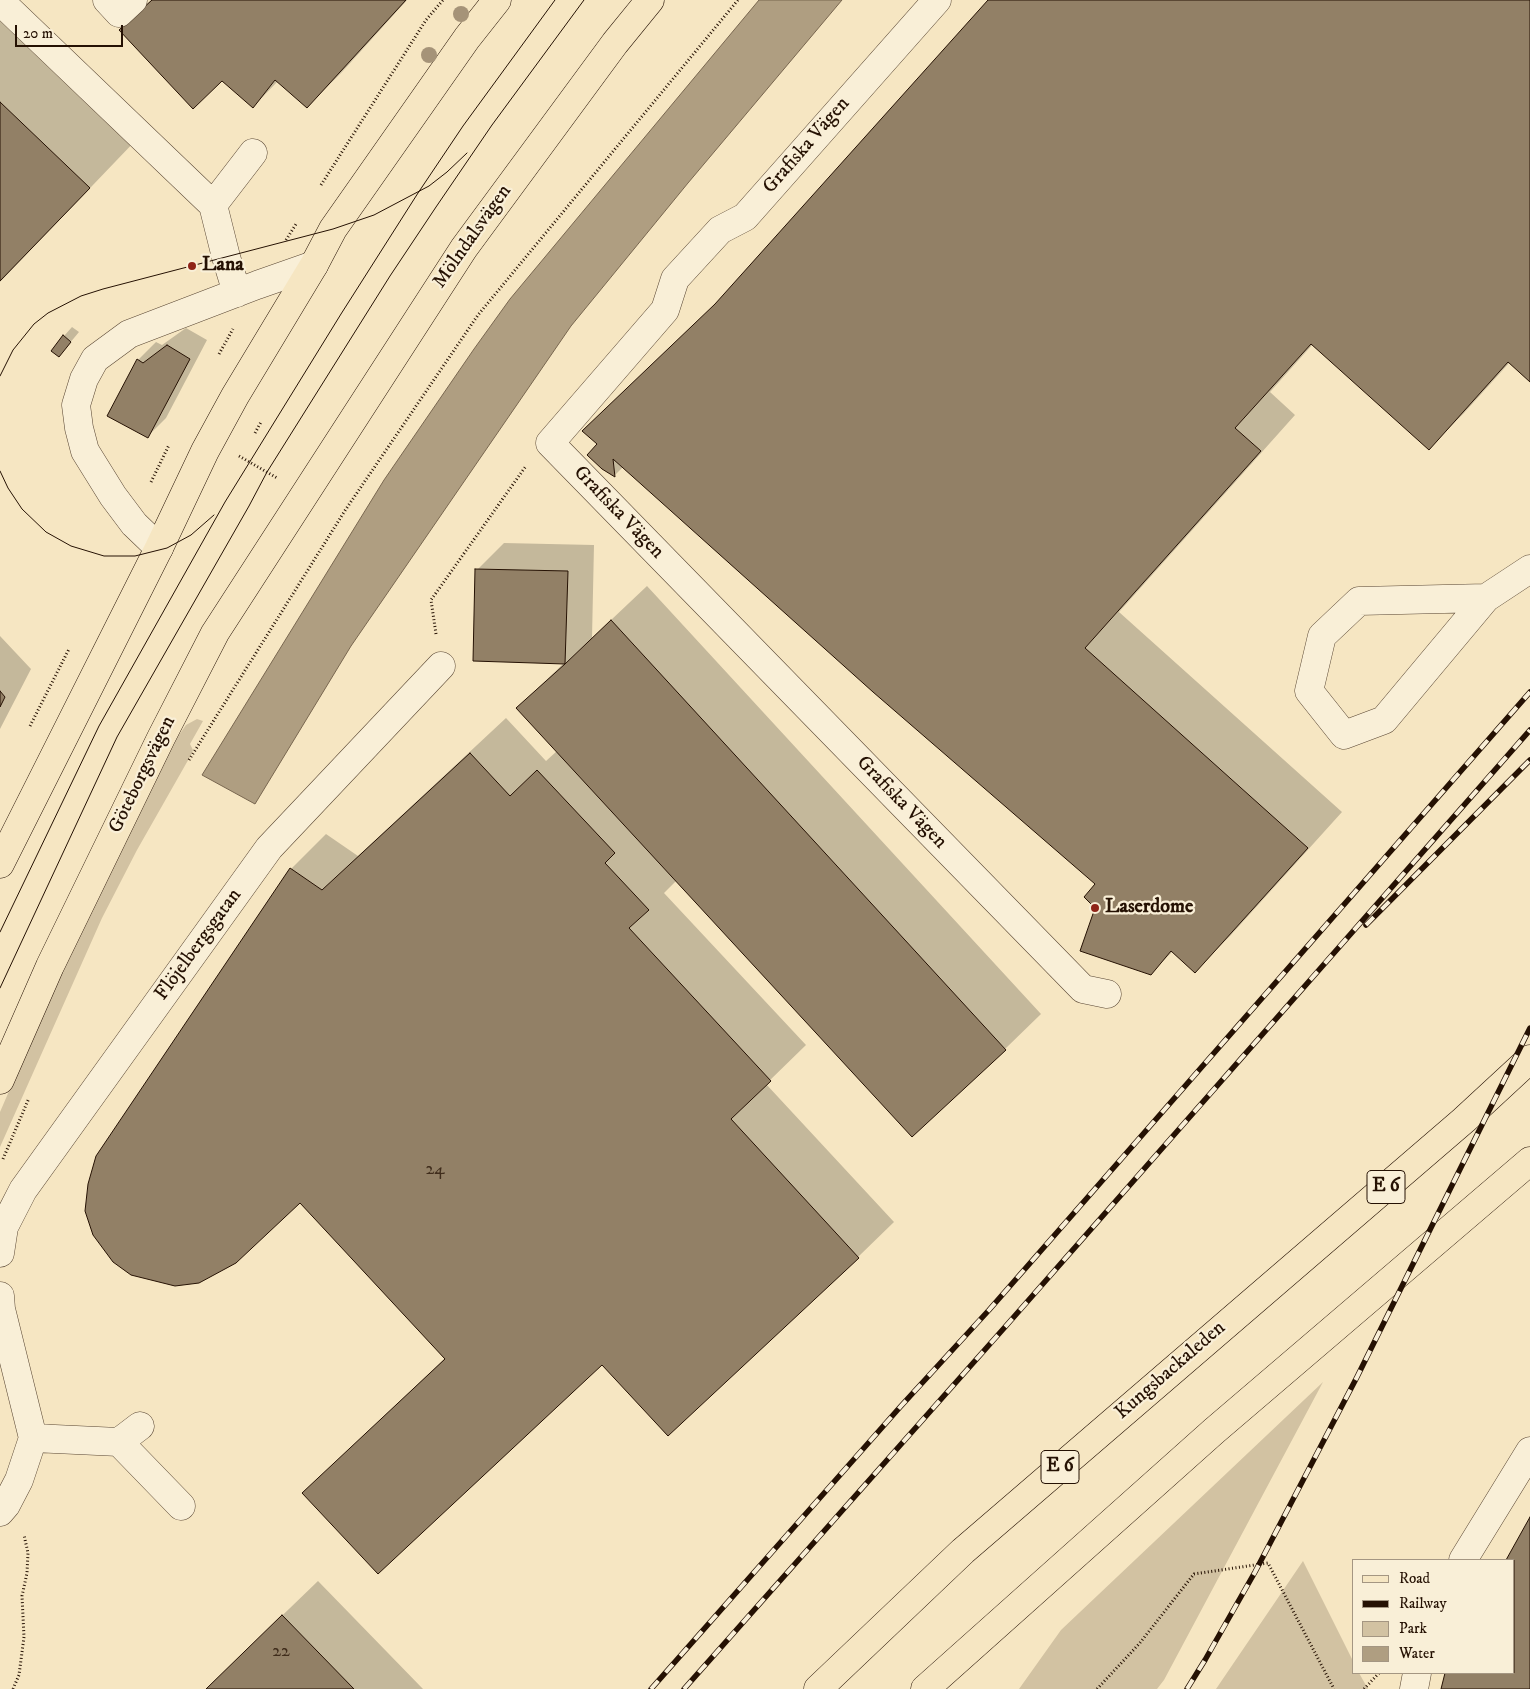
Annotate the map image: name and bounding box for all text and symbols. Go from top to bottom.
scale bar [18,15,125,47]
text: 20 m [23,24,53,43]
street label: Grafiska Vägen [759,93,855,199]
street label: Mölndalsvägen [428,181,518,293]
place label: Lana [202,254,244,278]
marker: Lana [186,260,198,272]
street label: Grafiska Vägen [568,461,668,565]
street label: Göteborgsvägen [104,713,182,837]
street label: Grafiska Vägen [851,751,951,855]
street label: Flöjelbergsgatan [150,885,248,1005]
place label: Laserdome [1105,896,1193,920]
marker: Laserdome [1089,902,1101,914]
house number: 24 [425,1159,445,1181]
road number: E 6 [1367,1170,1405,1204]
street label: Kungsbackaleden [1111,1317,1231,1425]
road number: E 6 [1041,1450,1079,1484]
legend [1352,1559,1515,1674]
text: Road [1399,1569,1430,1588]
text: Railway [1399,1594,1447,1613]
text: Park [1399,1619,1427,1638]
house number: 22 [272,1641,290,1663]
text: Water [1399,1644,1435,1663]

